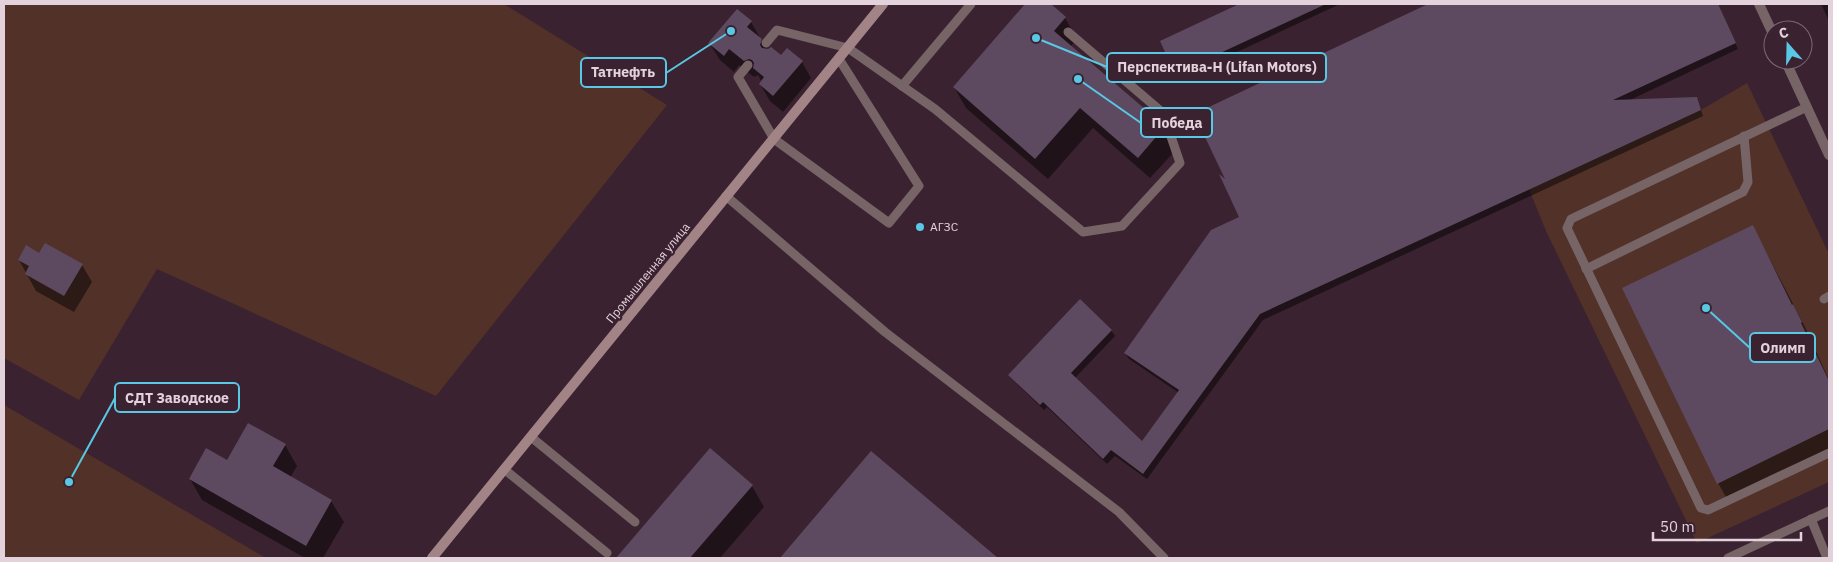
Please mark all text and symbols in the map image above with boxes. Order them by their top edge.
north arrow [1763,20,1813,70]
text: С [1776,23,1791,43]
callout: Перспектива-Н (Lifan Motors) [1107,53,1326,82]
callout: Татнефть [581,58,666,87]
text: Перспектива-Н (Lifan Motors) [1117,58,1317,76]
text: Татнефть [591,63,655,81]
callout: Победа [1141,108,1212,137]
text: Победа [1152,114,1202,132]
street label: Промышленная улица [602,219,693,326]
place label: АГЗС [930,219,959,234]
marker: АГЗС [914,221,926,233]
callout: Олимп [1750,333,1815,362]
text: Олимп [1760,339,1806,357]
callout: СДТ Заводское [115,383,239,412]
text: СДТ Заводское [125,389,229,407]
scale bar [1653,510,1800,542]
text: 50 m [1660,517,1695,536]

